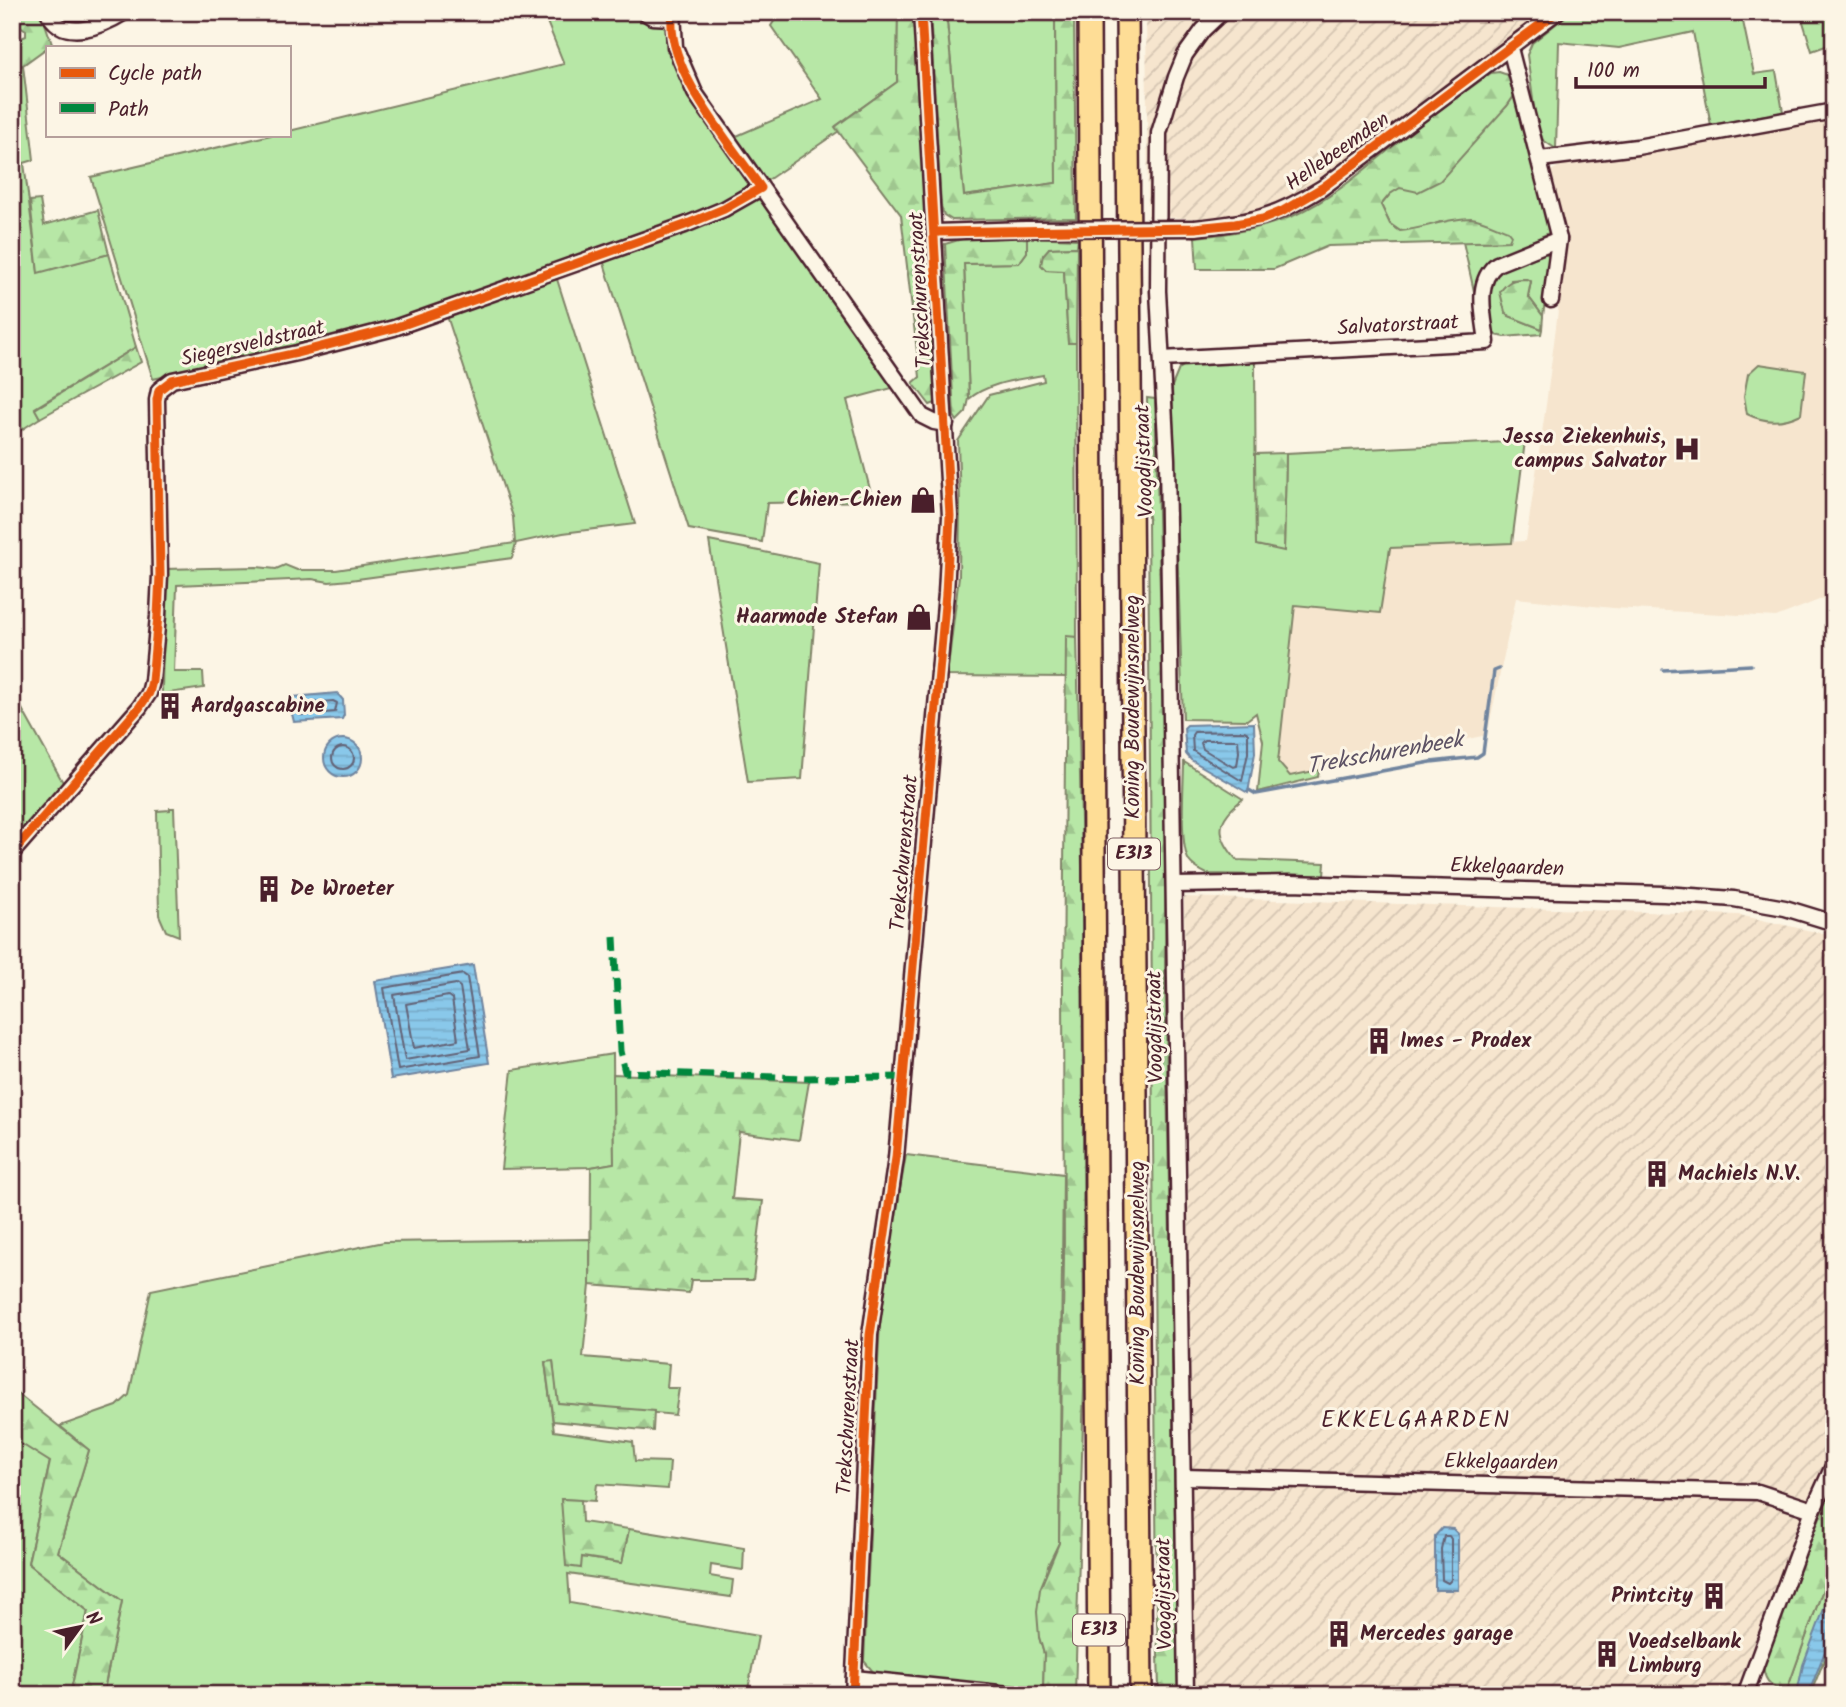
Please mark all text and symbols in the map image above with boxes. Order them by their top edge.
legend [46,46,290,136]
scale bar [1576,46,1766,90]
text: 100 m [1587,55,1640,88]
text: Cycle path [108,58,202,91]
text: Path [108,94,149,127]
street label: Hellebeemden [1279,104,1397,200]
street label: Trekschurenstraat [900,210,942,369]
street label: Salvatorstraat [1337,306,1460,346]
street label: Siegersveldstraat [178,311,329,377]
street label: Voogdijstraat [1127,403,1163,518]
place label: Jessa Ziekenhuis, campus Salvator [1503,421,1667,478]
hospital icon: Jessa Ziekenhuis, campus Salvator [1672,434,1702,464]
place label: Chien-Chien [787,484,902,517]
shop icon: Chien-Chien [908,485,938,515]
street label: Koning Boudewijnsnelweg [1117,595,1150,819]
place label: Haarmode Stefan [736,601,898,634]
shop icon: Haarmode Stefan [904,602,934,632]
place label: Aardgascabine [191,690,325,723]
building icon: Aardgascabine [155,691,185,721]
water label: Trekschurenbeek [1304,722,1469,785]
street label: Trekschurenstraat [882,773,928,932]
road number: E313 [1108,838,1160,870]
street label: Ekkelgaarden [1449,850,1565,886]
place label: De Wroeter [290,873,395,906]
building icon: De Wroeter [254,874,284,904]
street label: Voogdijstraat [1139,969,1173,1084]
place label: Imes - Prodex [1400,1025,1532,1058]
building icon: Imes - Prodex [1364,1026,1394,1056]
place label: Machiels N.V. [1678,1158,1800,1191]
building icon: Machiels N.V. [1642,1159,1672,1189]
street label: Koning Boudewijnsnelweg [1122,1161,1155,1385]
street label: Trekschurenstraat [828,1337,870,1496]
district label: EKKELGAARDEN [1321,1403,1511,1439]
street label: Ekkelgaarden [1444,1446,1558,1480]
street label: Voogdijstraat [1148,1536,1182,1651]
place label: Printcity [1611,1580,1693,1613]
building icon: Printcity [1699,1581,1729,1611]
north arrow [46,1592,116,1662]
text: N [77,1606,108,1632]
road number: E313 [1073,1614,1125,1646]
place label: Mercedes garage [1360,1618,1513,1651]
building icon: Mercedes garage [1324,1619,1354,1649]
place label: Voedselbank Limburg [1628,1626,1741,1683]
building icon: Voedselbank Limburg [1592,1639,1622,1669]

